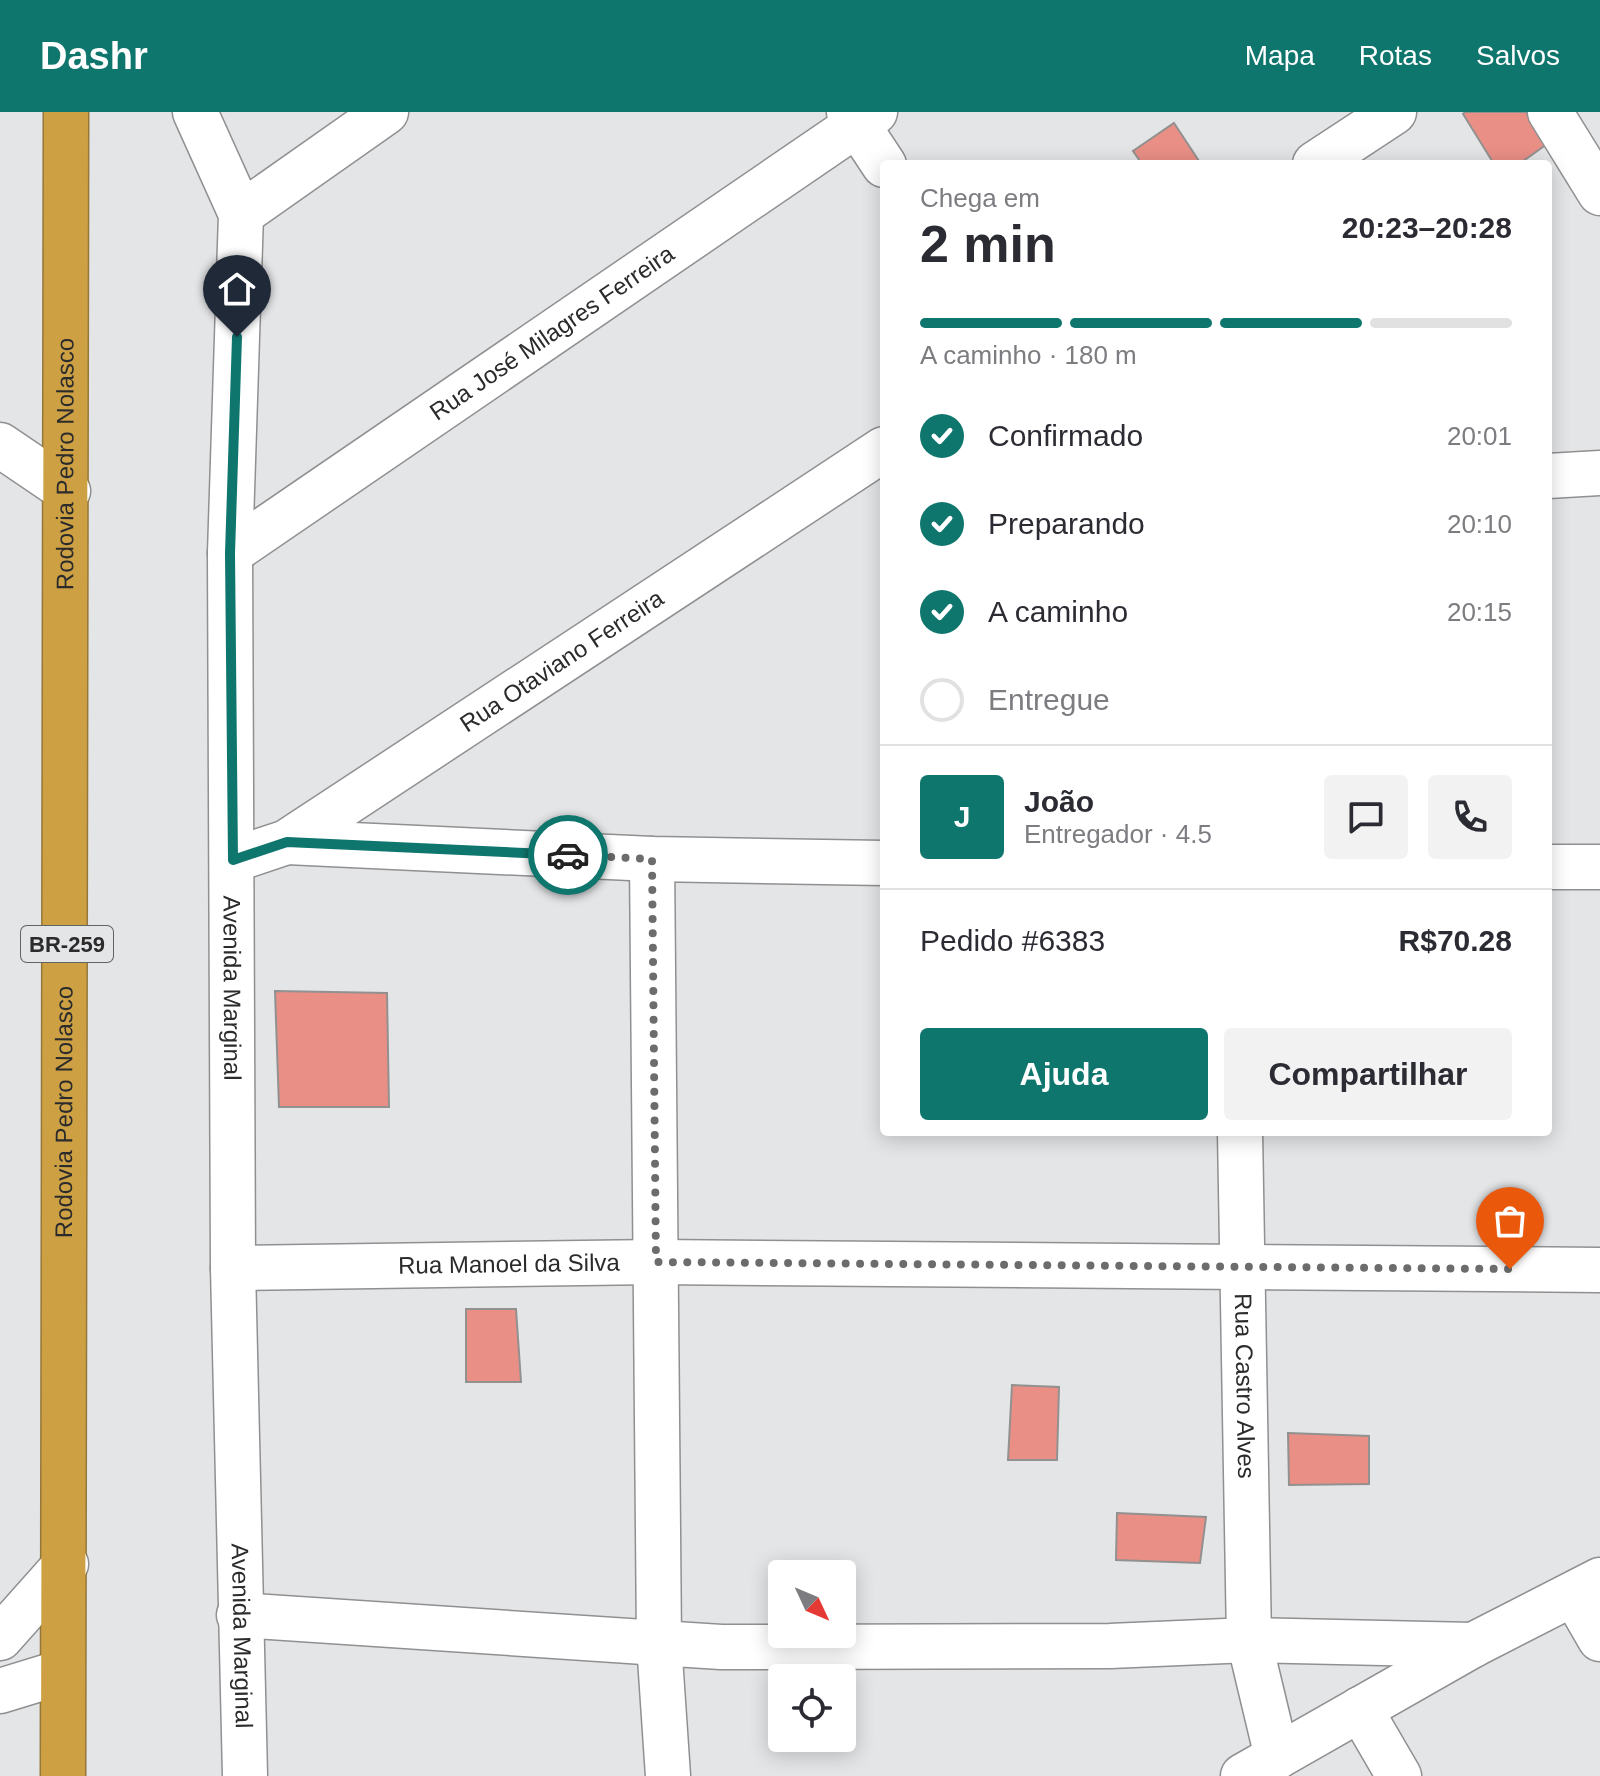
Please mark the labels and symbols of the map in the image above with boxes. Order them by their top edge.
street label: Rua José Milagres Ferreira [424,239,679,425]
pin [203,255,271,337]
street label: Rodovia Pedro Nolasco [51,338,79,590]
street label: Rua Otaviano Ferreira [455,584,669,737]
courier [528,815,608,895]
street label: Avenida Marginal [218,895,246,1081]
road number: BR-259 [21,926,113,962]
street label: Rodovia Pedro Nolasco [50,986,77,1238]
pin [1476,1187,1544,1269]
street label: Rua Manoel da Silva [398,1249,621,1279]
street label: Rua Castro Alves [1230,1293,1260,1479]
street label: Avenida Marginal [227,1543,258,1729]
north arrow [768,1560,856,1648]

